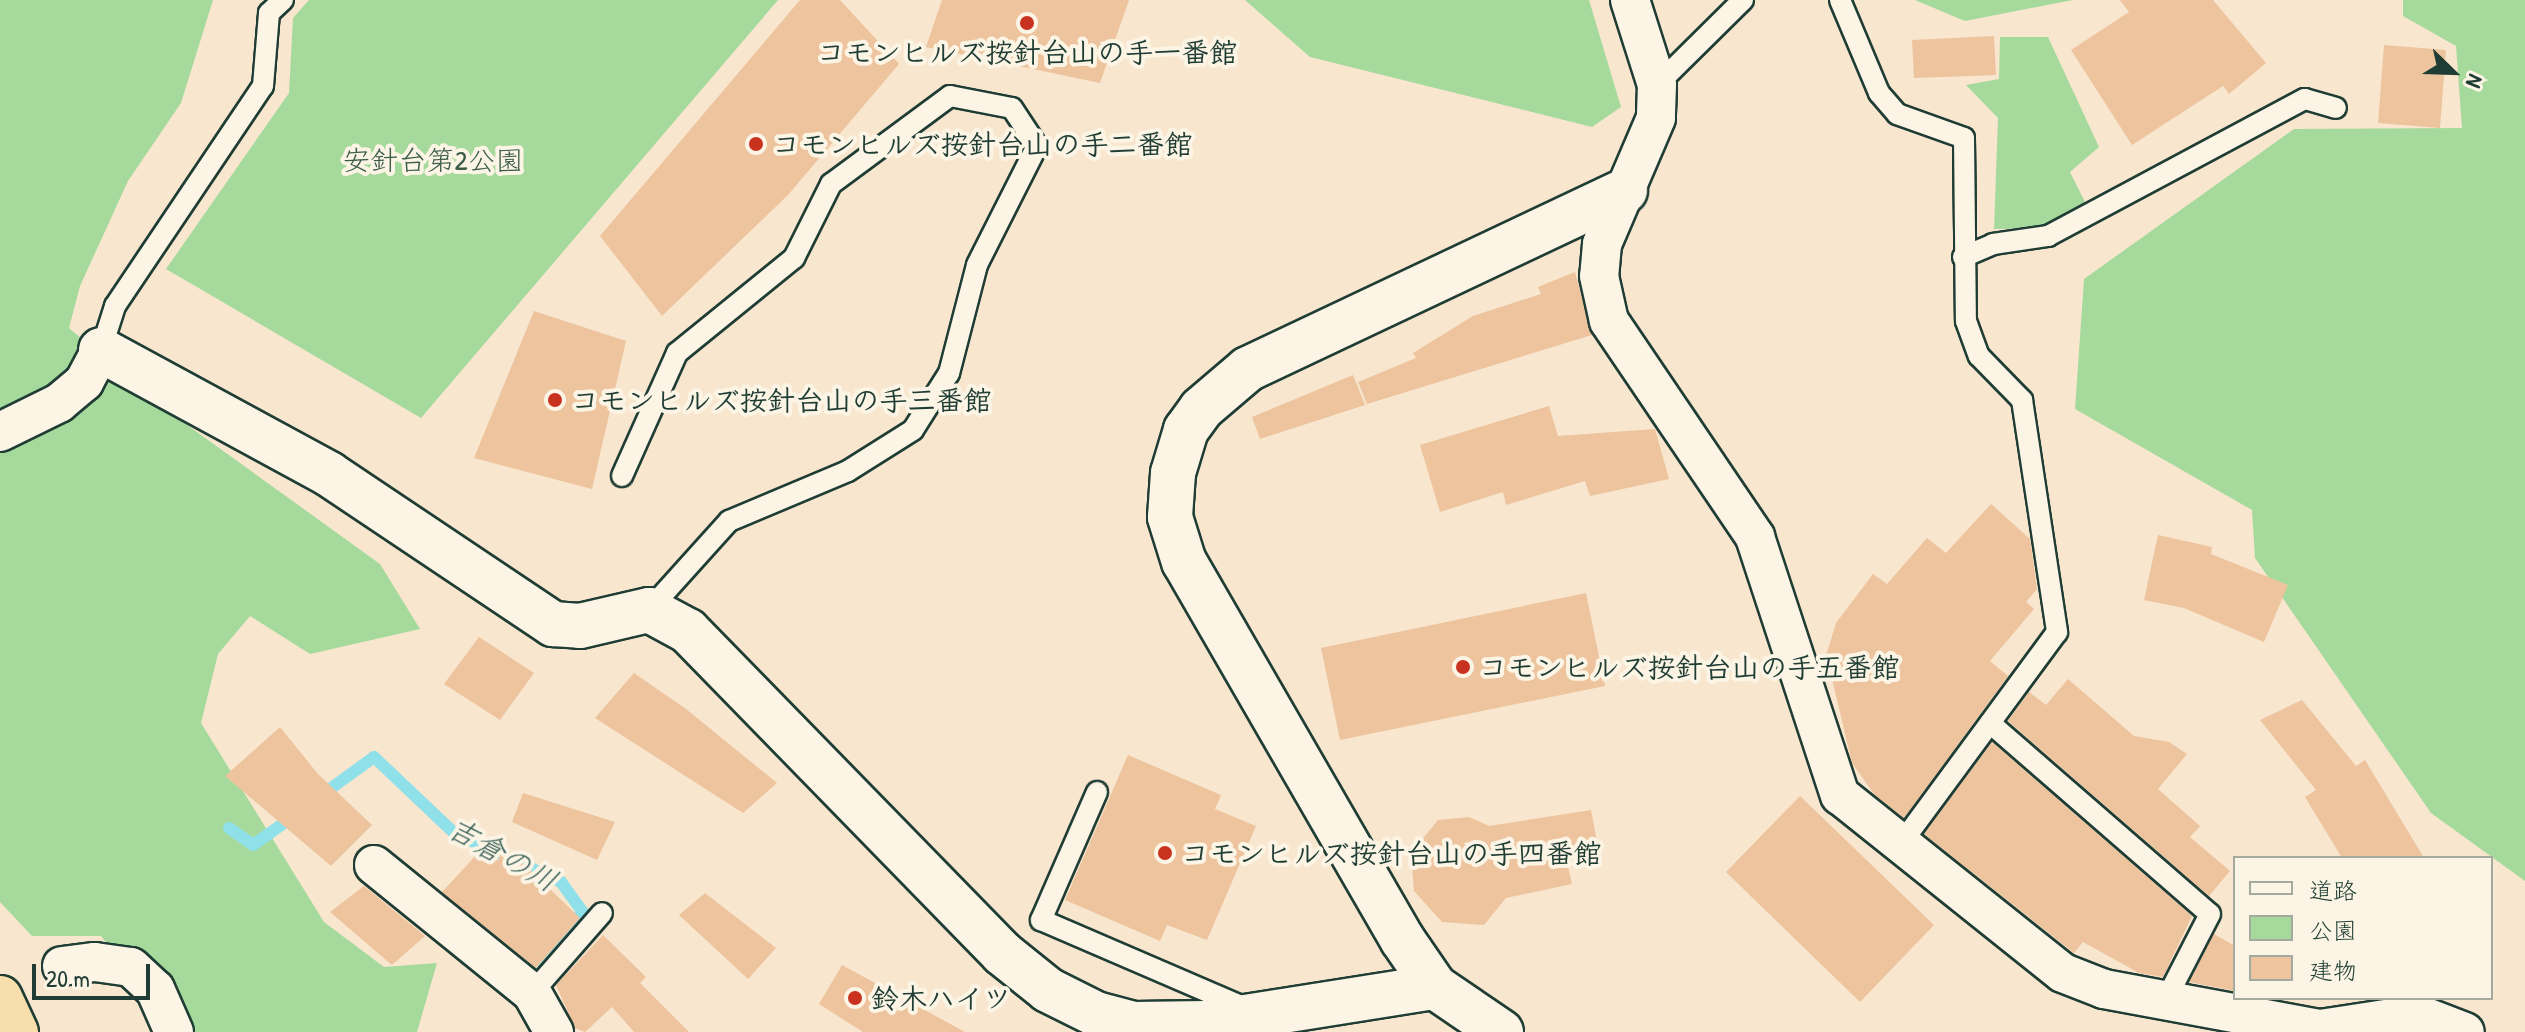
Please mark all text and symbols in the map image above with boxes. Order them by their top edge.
marker: コモンヒルズ按針台山の手一番館 [1018,14,1036,32]
north arrow [2413,32,2493,112]
place label: コモンヒルズ按針台山の手一番館 [817,35,1237,69]
text: N [2459,70,2491,93]
place label: コモンヒルズ按針台山の手二番館 [772,127,1192,161]
marker: コモンヒルズ按針台山の手二番館 [747,135,765,153]
park label: 安針台第2公園 [342,143,524,177]
place label: コモンヒルズ按針台山の手三番館 [571,383,991,417]
marker: コモンヒルズ按針台山の手三番館 [546,391,564,409]
place label: コモンヒルズ按針台山の手五番館 [1479,650,1899,684]
marker: コモンヒルズ按針台山の手五番館 [1454,658,1472,676]
water label: 吉倉の川 [442,809,564,899]
place label: コモンヒルズ按針台山の手四番館 [1181,836,1601,870]
marker: コモンヒルズ按針台山の手四番館 [1156,844,1174,862]
legend [2233,856,2493,1000]
text: 道路 [2309,874,2357,906]
text: 公園 [2309,914,2357,946]
scale bar [36,948,154,998]
text: 建物 [2309,954,2357,986]
text: 20 m [46,962,90,994]
place label: 鈴木ハイツ [871,981,1011,1015]
marker: 鈴木ハイツ [846,989,864,1007]

